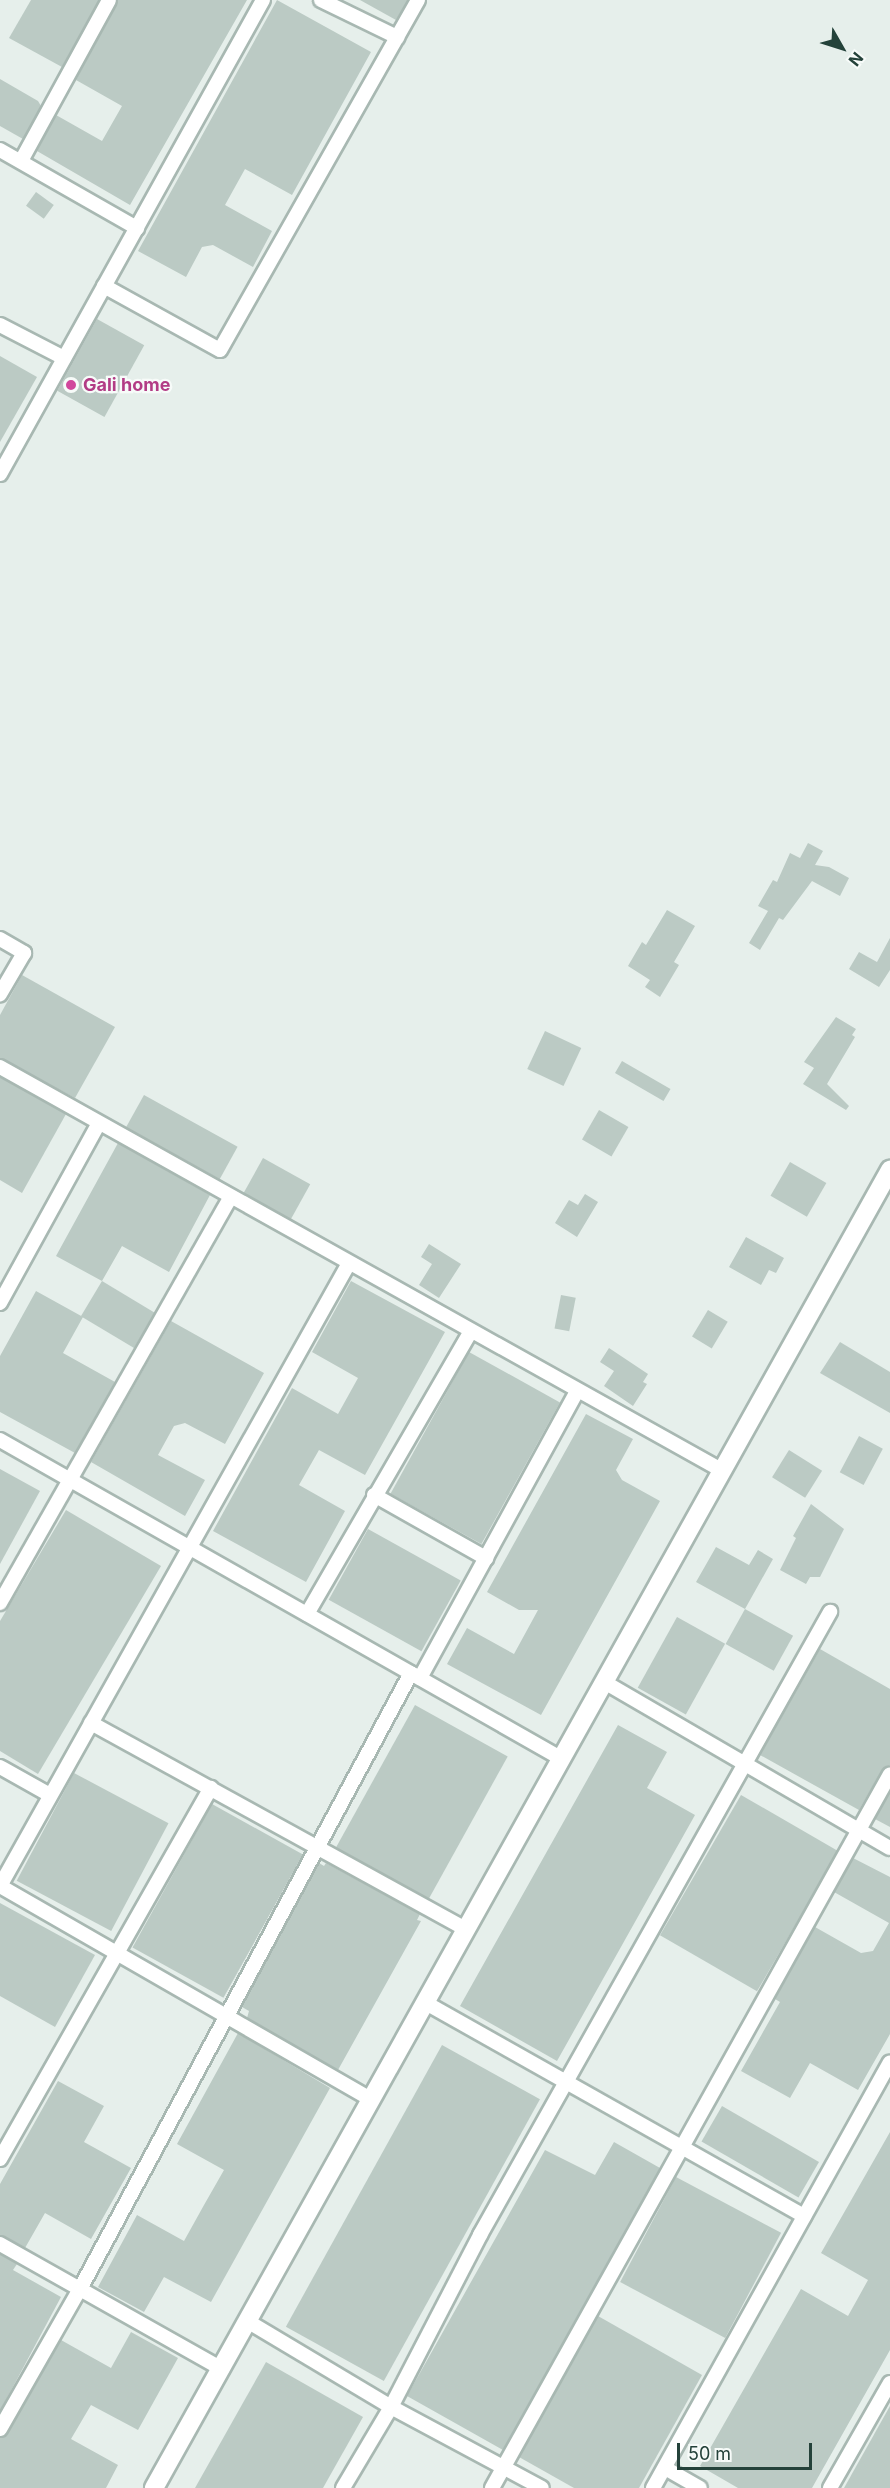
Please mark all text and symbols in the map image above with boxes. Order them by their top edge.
north arrow [812,18,872,78]
text: N [844,48,868,70]
place label: Gali home [83,374,170,396]
marker: Gali home [64,378,78,392]
scale bar [680,2431,815,2469]
text: 50 m [688,2443,731,2464]

